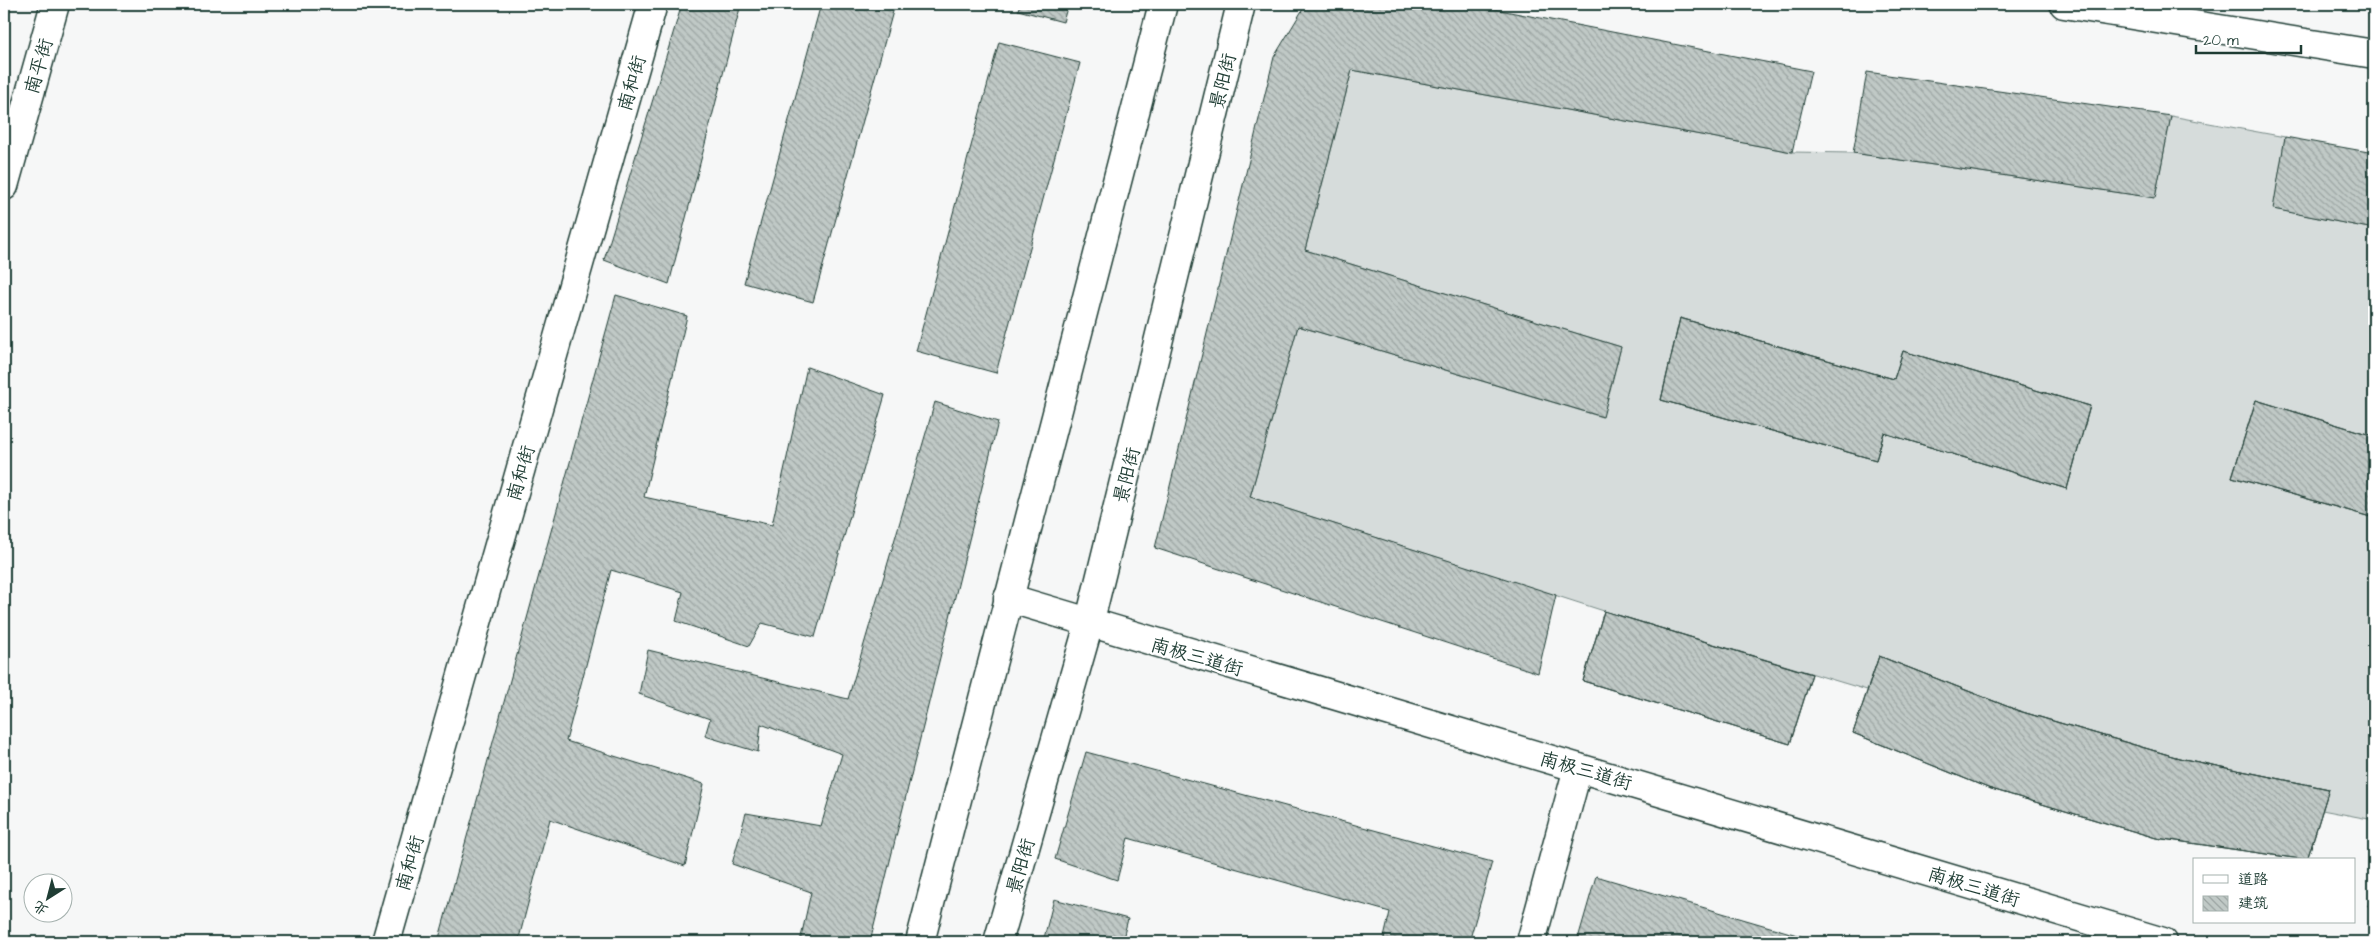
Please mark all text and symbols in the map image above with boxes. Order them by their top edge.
scale bar [2196,22,2300,54]
text: 20 m [2203,30,2239,51]
street label: 南平街 [19,35,60,98]
street label: 景阳街 [1203,50,1243,112]
street label: 南和街 [612,52,653,115]
street label: 南和街 [501,442,542,505]
street label: 景阳街 [1107,444,1147,506]
street label: 南极三道街 [1147,631,1246,684]
street label: 南极三道街 [1536,745,1635,798]
street label: 南和街 [390,832,431,895]
street label: 景阳街 [1001,835,1042,898]
legend [2193,858,2356,924]
street label: 南极三道街 [1924,861,2023,914]
text: 道路 [2238,869,2268,890]
north arrow [22,874,72,924]
text: 建筑 [2238,893,2268,914]
text: 北 [29,896,52,920]

